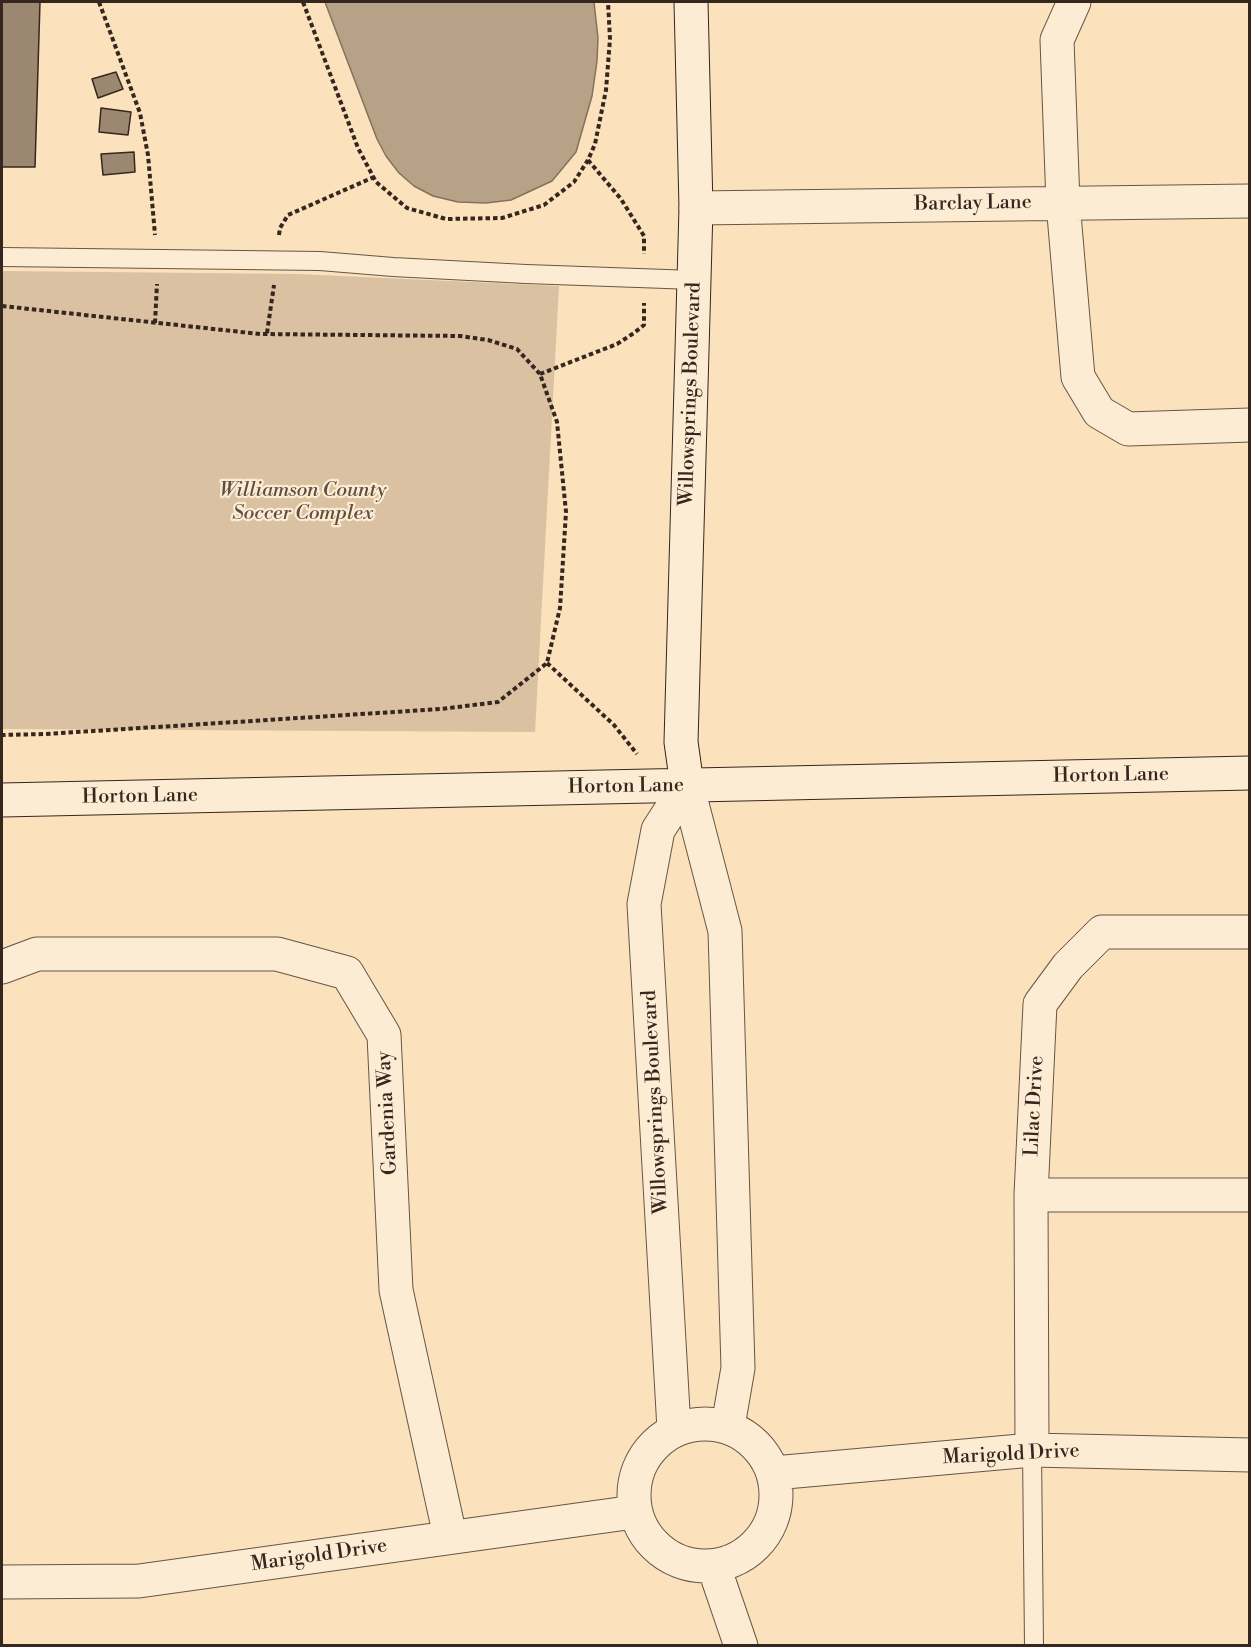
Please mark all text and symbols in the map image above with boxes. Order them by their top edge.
street label: Barclay Lane [914,191,1032,217]
street label: Willowsprings Boulevard [675,281,707,507]
park label: Williamson County Soccer Complex [219,479,387,526]
street label: Horton Lane [1053,763,1169,789]
street label: Horton Lane [568,774,684,800]
street label: Horton Lane [82,784,198,810]
street label: Willowsprings Boulevard [638,989,674,1215]
street label: Gardenia Way [373,1050,403,1176]
street label: Lilac Drive [1020,1055,1050,1157]
street label: Marigold Drive [942,1439,1080,1471]
street label: Marigold Drive [249,1535,389,1577]

